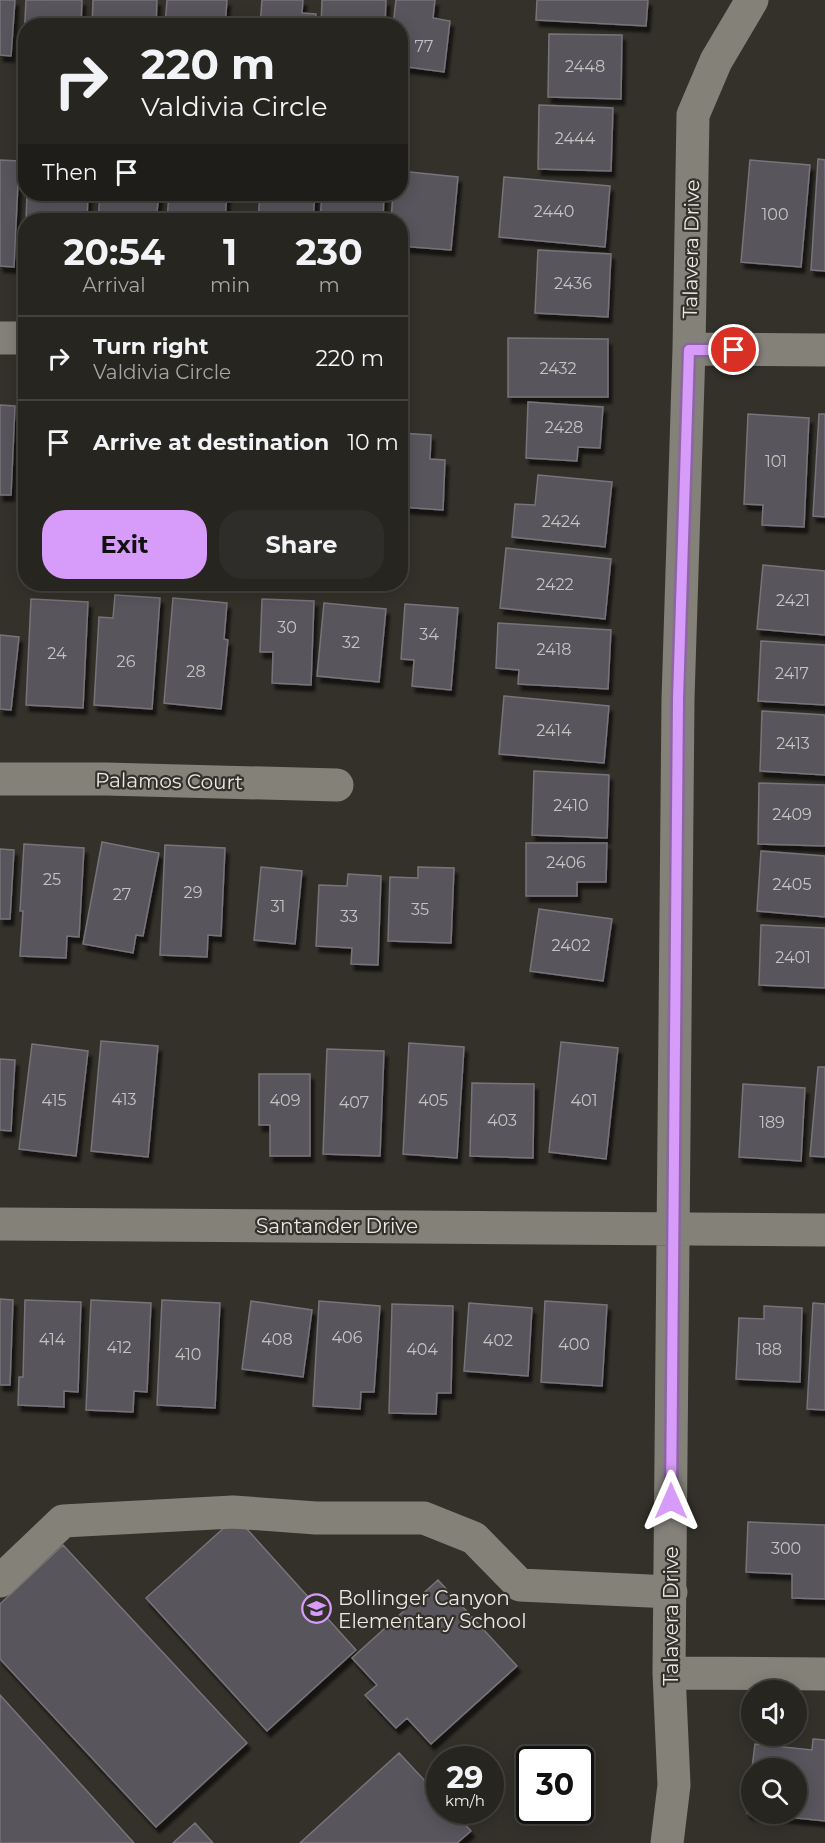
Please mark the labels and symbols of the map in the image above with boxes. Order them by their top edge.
house number: 77 [415,37,433,56]
house number: 2448 [565,57,605,76]
house number: 2444 [555,129,596,148]
street label: Talavera Drive [678,179,704,319]
house number: 2440 [534,202,574,221]
house number: 100 [762,205,788,224]
house number: 2436 [554,274,592,293]
pin [708,324,759,375]
house number: 2432 [539,359,577,378]
house number: 2428 [545,418,583,437]
house number: 101 [765,452,787,471]
house number: 2424 [542,512,581,531]
house number: 2422 [536,575,574,594]
house number: 2421 [776,591,810,610]
house number: 30 [277,618,297,637]
house number: 34 [419,625,439,644]
house number: 32 [342,633,360,652]
house number: 2418 [537,640,571,659]
house number: 24 [47,644,67,663]
house number: 26 [117,652,136,671]
house number: 28 [186,662,206,681]
house number: 2417 [775,664,809,683]
house number: 2414 [536,721,572,740]
house number: 2413 [776,734,810,753]
street label: Palamos Court [95,768,243,794]
house number: 2410 [553,796,589,815]
house number: 2409 [772,805,812,824]
house number: 2406 [546,853,586,872]
house number: 25 [43,870,61,889]
house number: 2405 [773,875,811,894]
house number: 29 [184,883,202,902]
house number: 27 [113,885,131,904]
house number: 31 [271,897,285,916]
house number: 35 [411,900,429,919]
house number: 33 [340,907,358,926]
house number: 2402 [552,936,590,955]
house number: 2401 [775,948,811,967]
house number: 413 [112,1090,136,1109]
house number: 415 [41,1091,67,1110]
house number: 409 [270,1091,300,1110]
house number: 405 [418,1091,448,1110]
house number: 401 [571,1091,597,1110]
house number: 407 [339,1093,369,1112]
house number: 403 [487,1111,517,1130]
house number: 189 [759,1113,785,1132]
street label: Santander Drive [256,1214,418,1238]
house number: 406 [332,1328,363,1347]
house number: 414 [39,1330,66,1349]
house number: 408 [261,1330,293,1349]
house number: 402 [483,1331,513,1350]
house number: 400 [558,1335,590,1354]
house number: 412 [106,1338,132,1357]
house number: 404 [406,1340,438,1359]
house number: 188 [756,1340,782,1359]
house number: 410 [175,1345,201,1364]
position arrow [639,1469,703,1533]
house number: 300 [771,1539,801,1558]
street label: Talavera Drive [659,1547,683,1685]
place label: Bollinger Canyon Elementary School [338,1586,527,1633]
school or university icon: Bollinger Canyon Elementary School [301,1593,333,1625]
speed limit sign: 30 [516,1746,594,1824]

